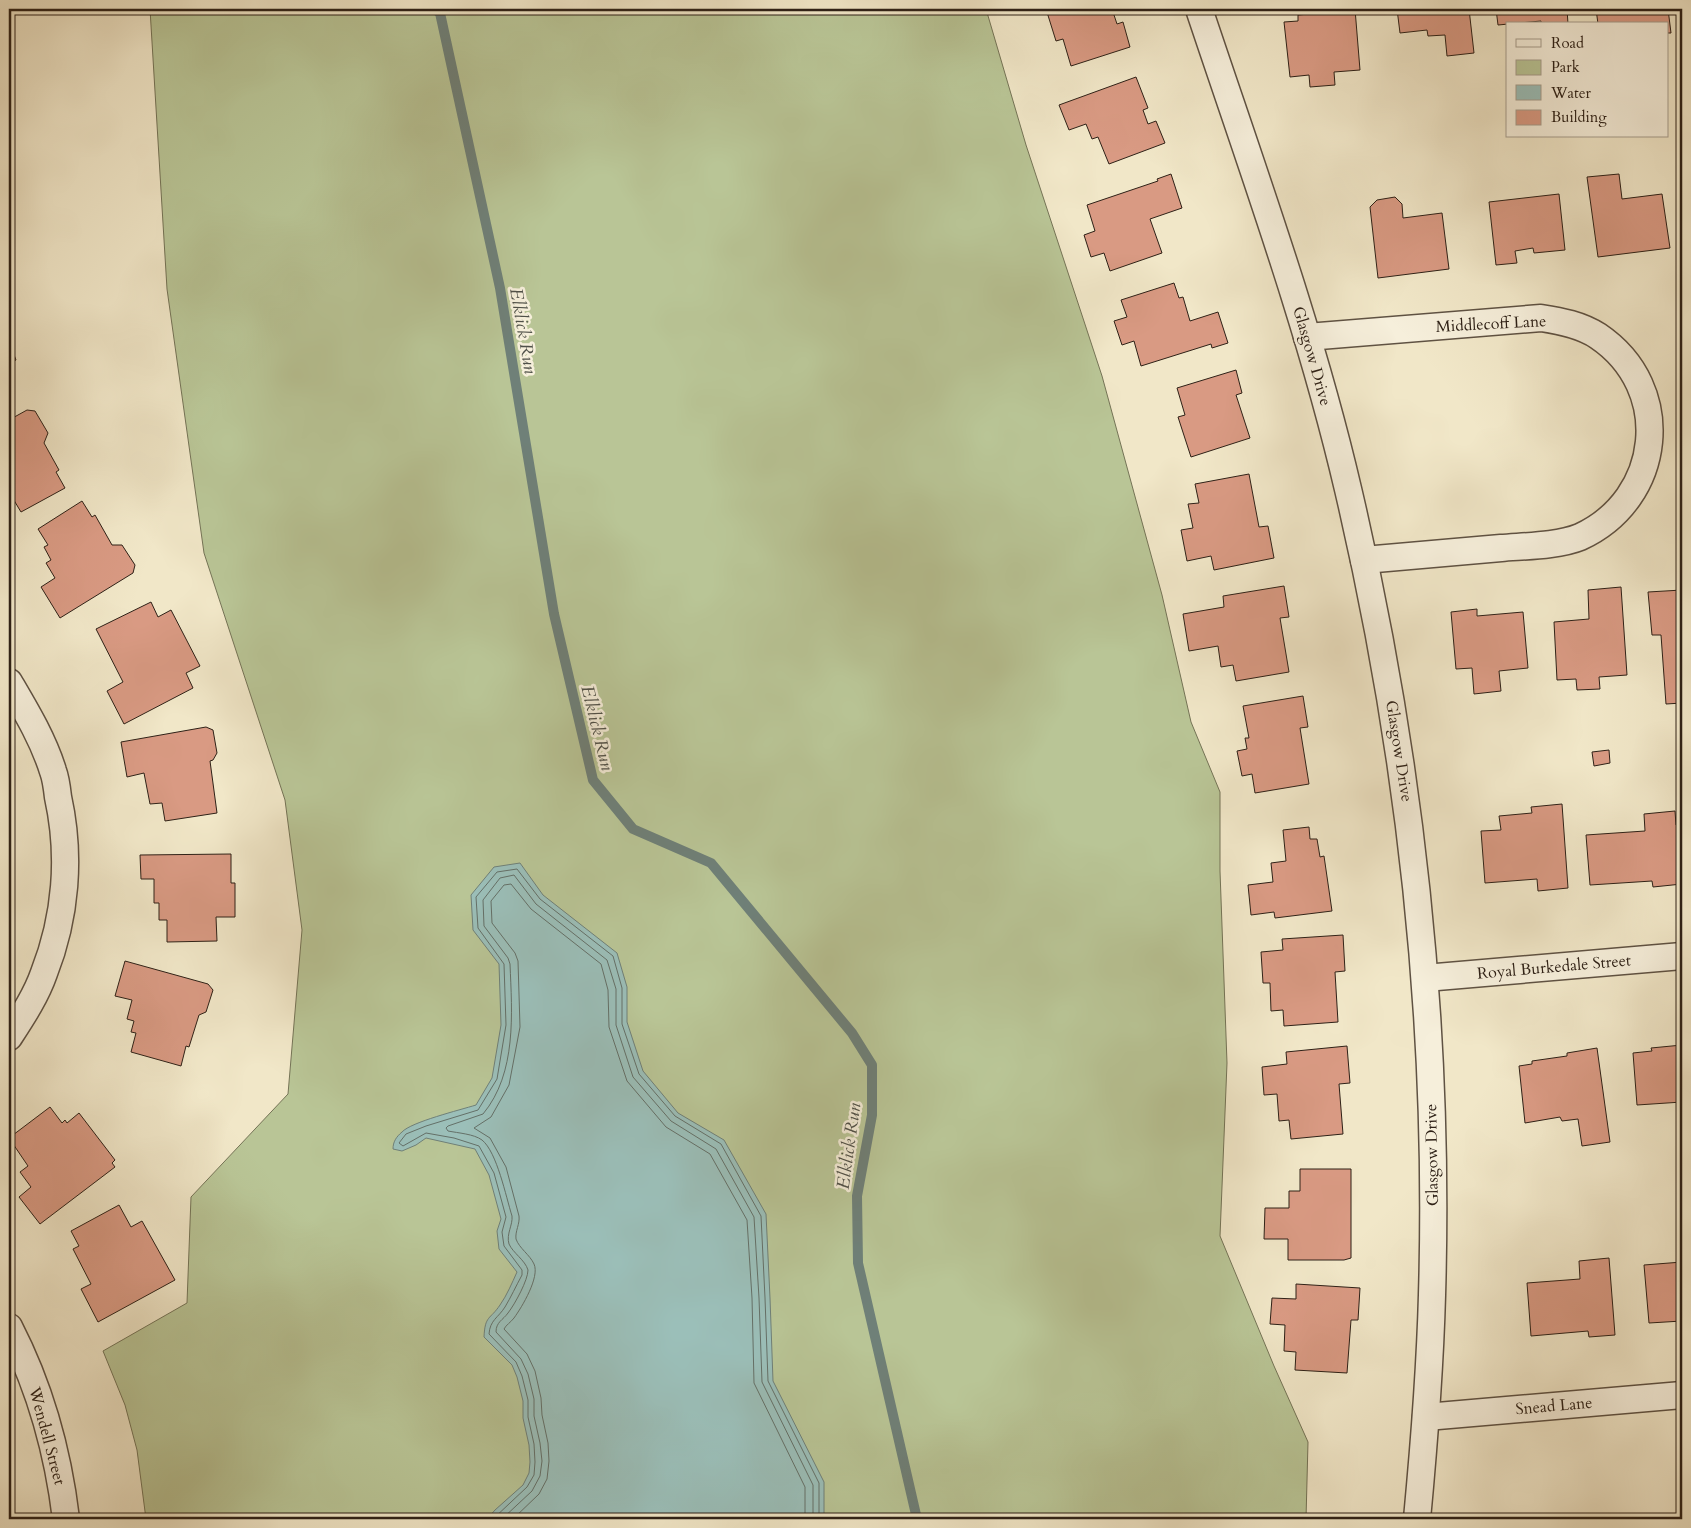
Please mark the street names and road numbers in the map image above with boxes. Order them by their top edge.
street label: Glasgow Drive [1287,304,1337,408]
street label: Middlecoff Lane [1435,310,1547,338]
street label: Glasgow Drive [1380,699,1418,803]
street label: Royal Burkedale Street [1476,949,1632,985]
street label: Glasgow Drive [1420,1104,1444,1206]
street label: Wendell Street [23,1384,71,1488]
street label: Snead Lane [1515,1392,1593,1420]

